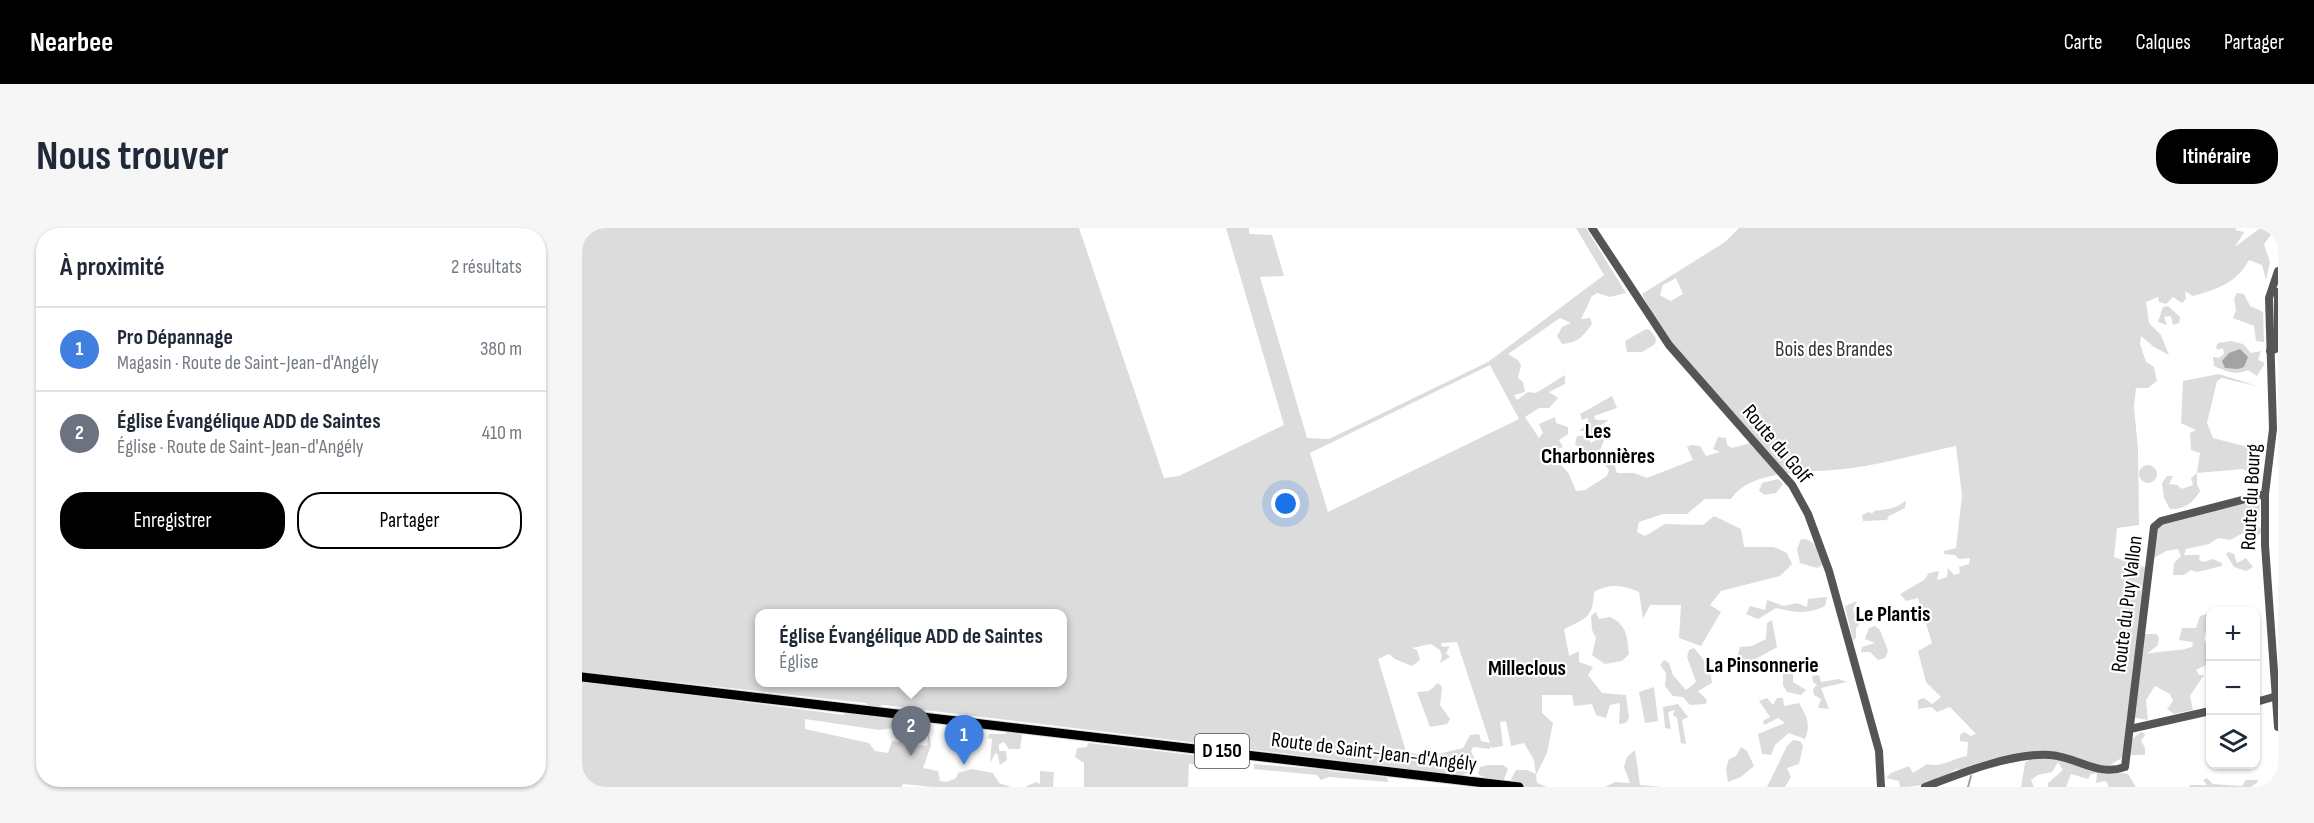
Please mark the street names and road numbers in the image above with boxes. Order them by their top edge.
street label: Route du Golf [1737,400,1818,489]
street label: Route du Bourg [2236,443,2266,551]
street label: Route du Puy Vallon [2106,534,2148,674]
street label: Route de Saint-Jean-d'Angély [1270,727,1478,777]
road number: D 150 [1195,734,1249,768]

